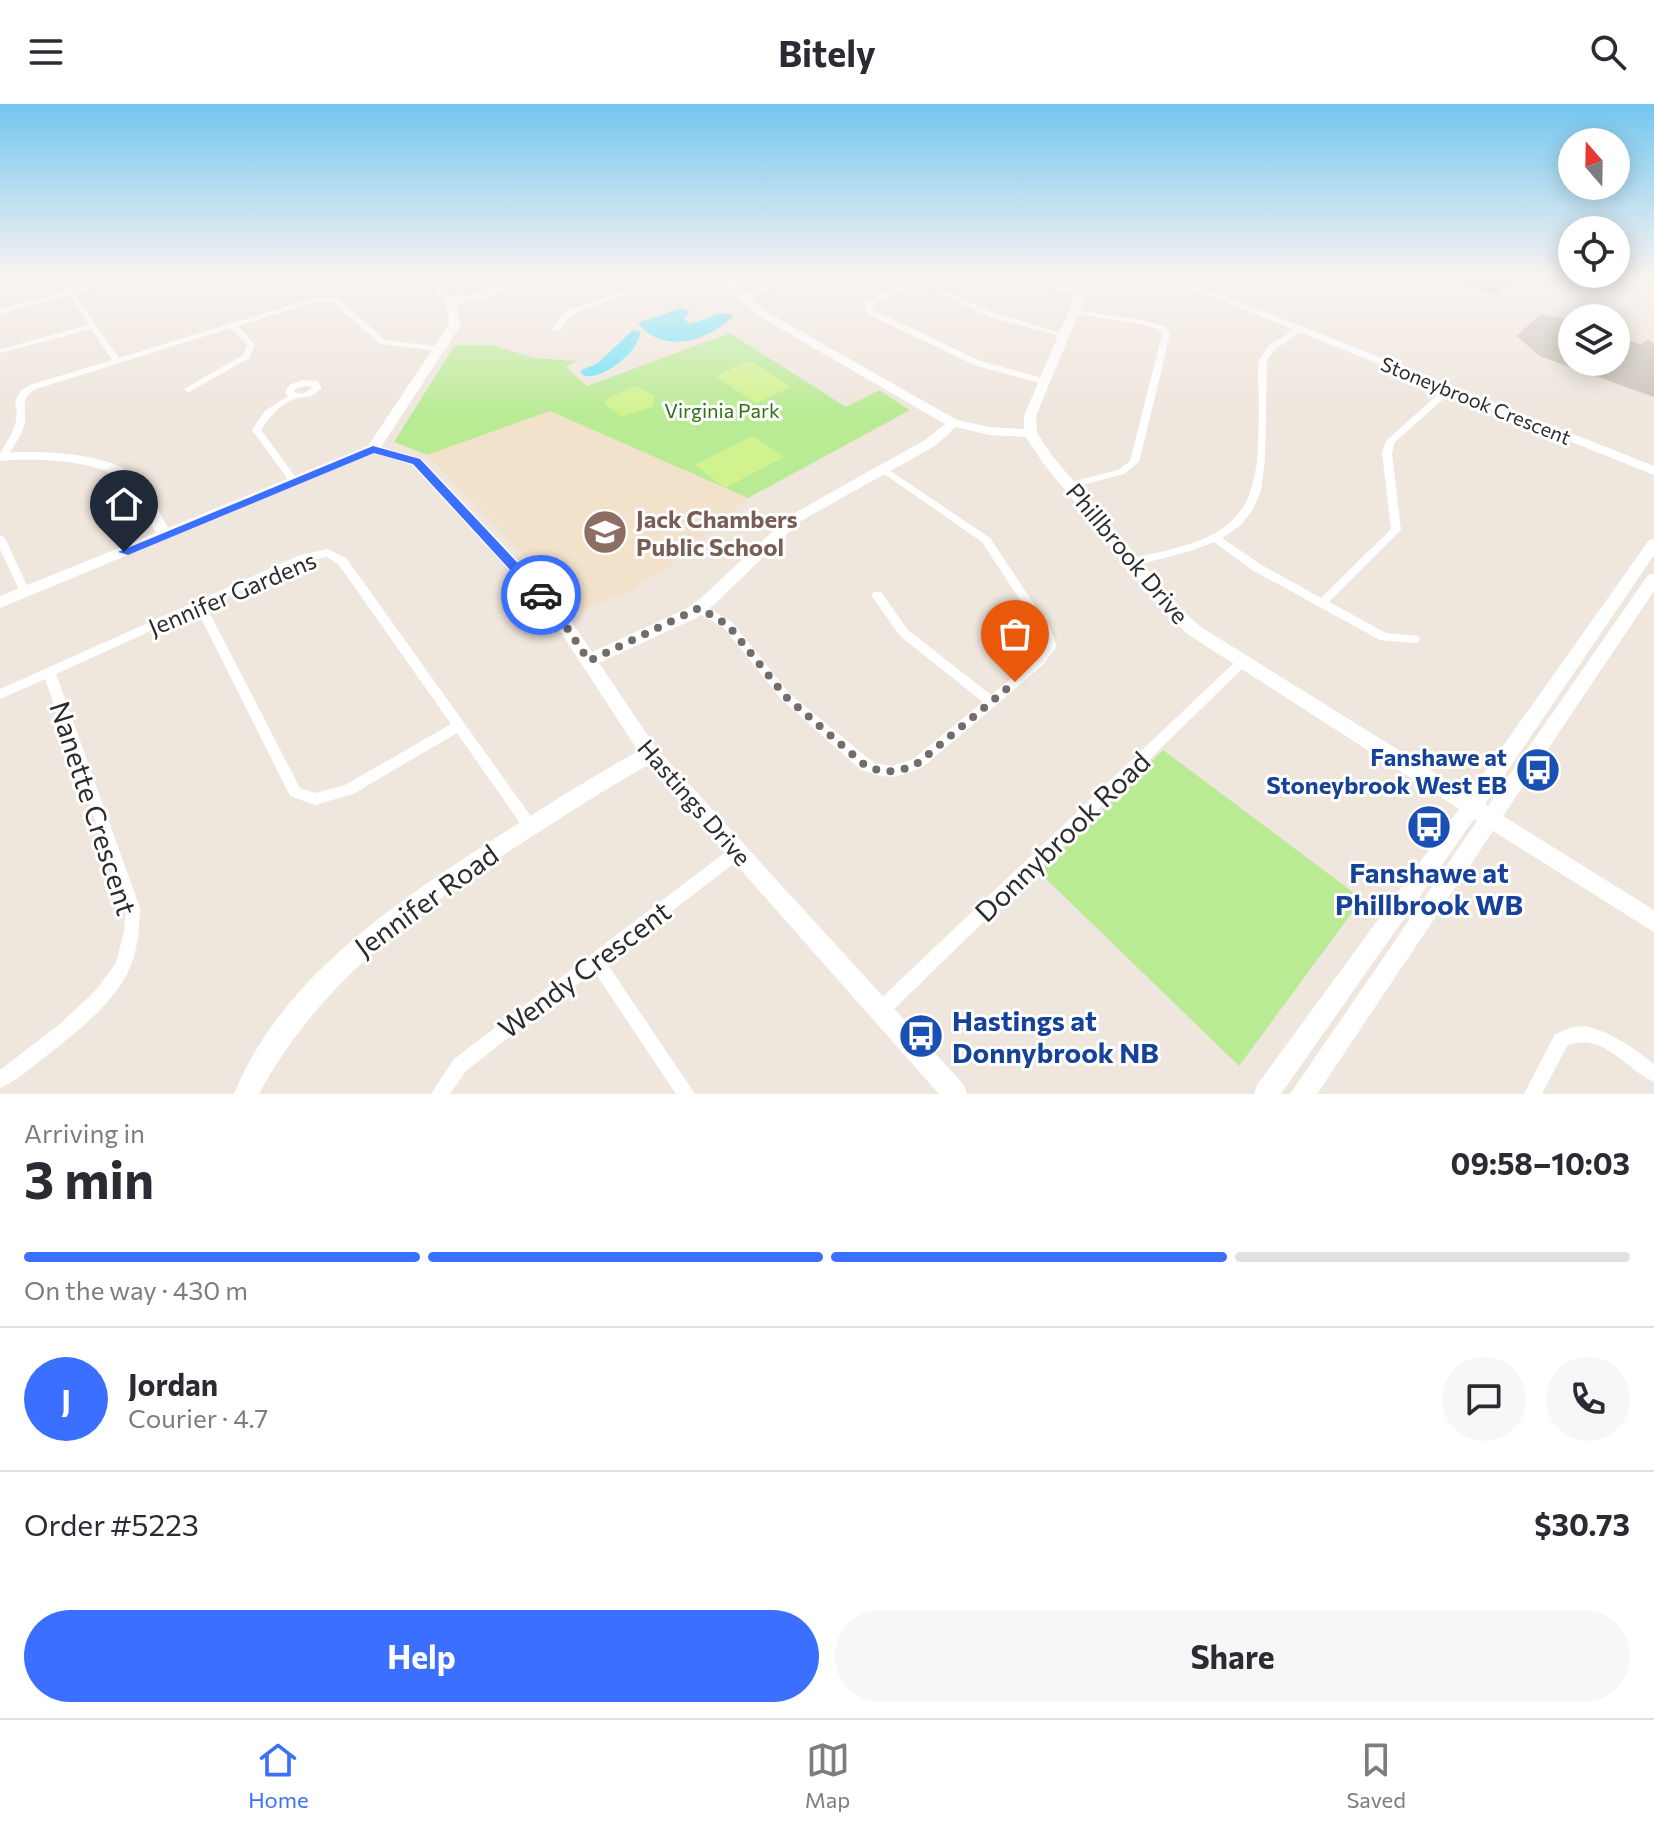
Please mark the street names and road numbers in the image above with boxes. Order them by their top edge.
street label: Stoneybrook Crescent [1377,351,1575,449]
street label: Phillbrook Drive [1061,477,1195,629]
street label: Jennifer Gardens [144,545,320,641]
street label: Nanette Crescent [43,697,145,919]
street label: Hastings Drive [632,733,758,871]
street label: Donnybrook Road [967,744,1157,928]
street label: Jennifer Road [348,836,504,964]
street label: Wendy Crescent [491,893,677,1045]

